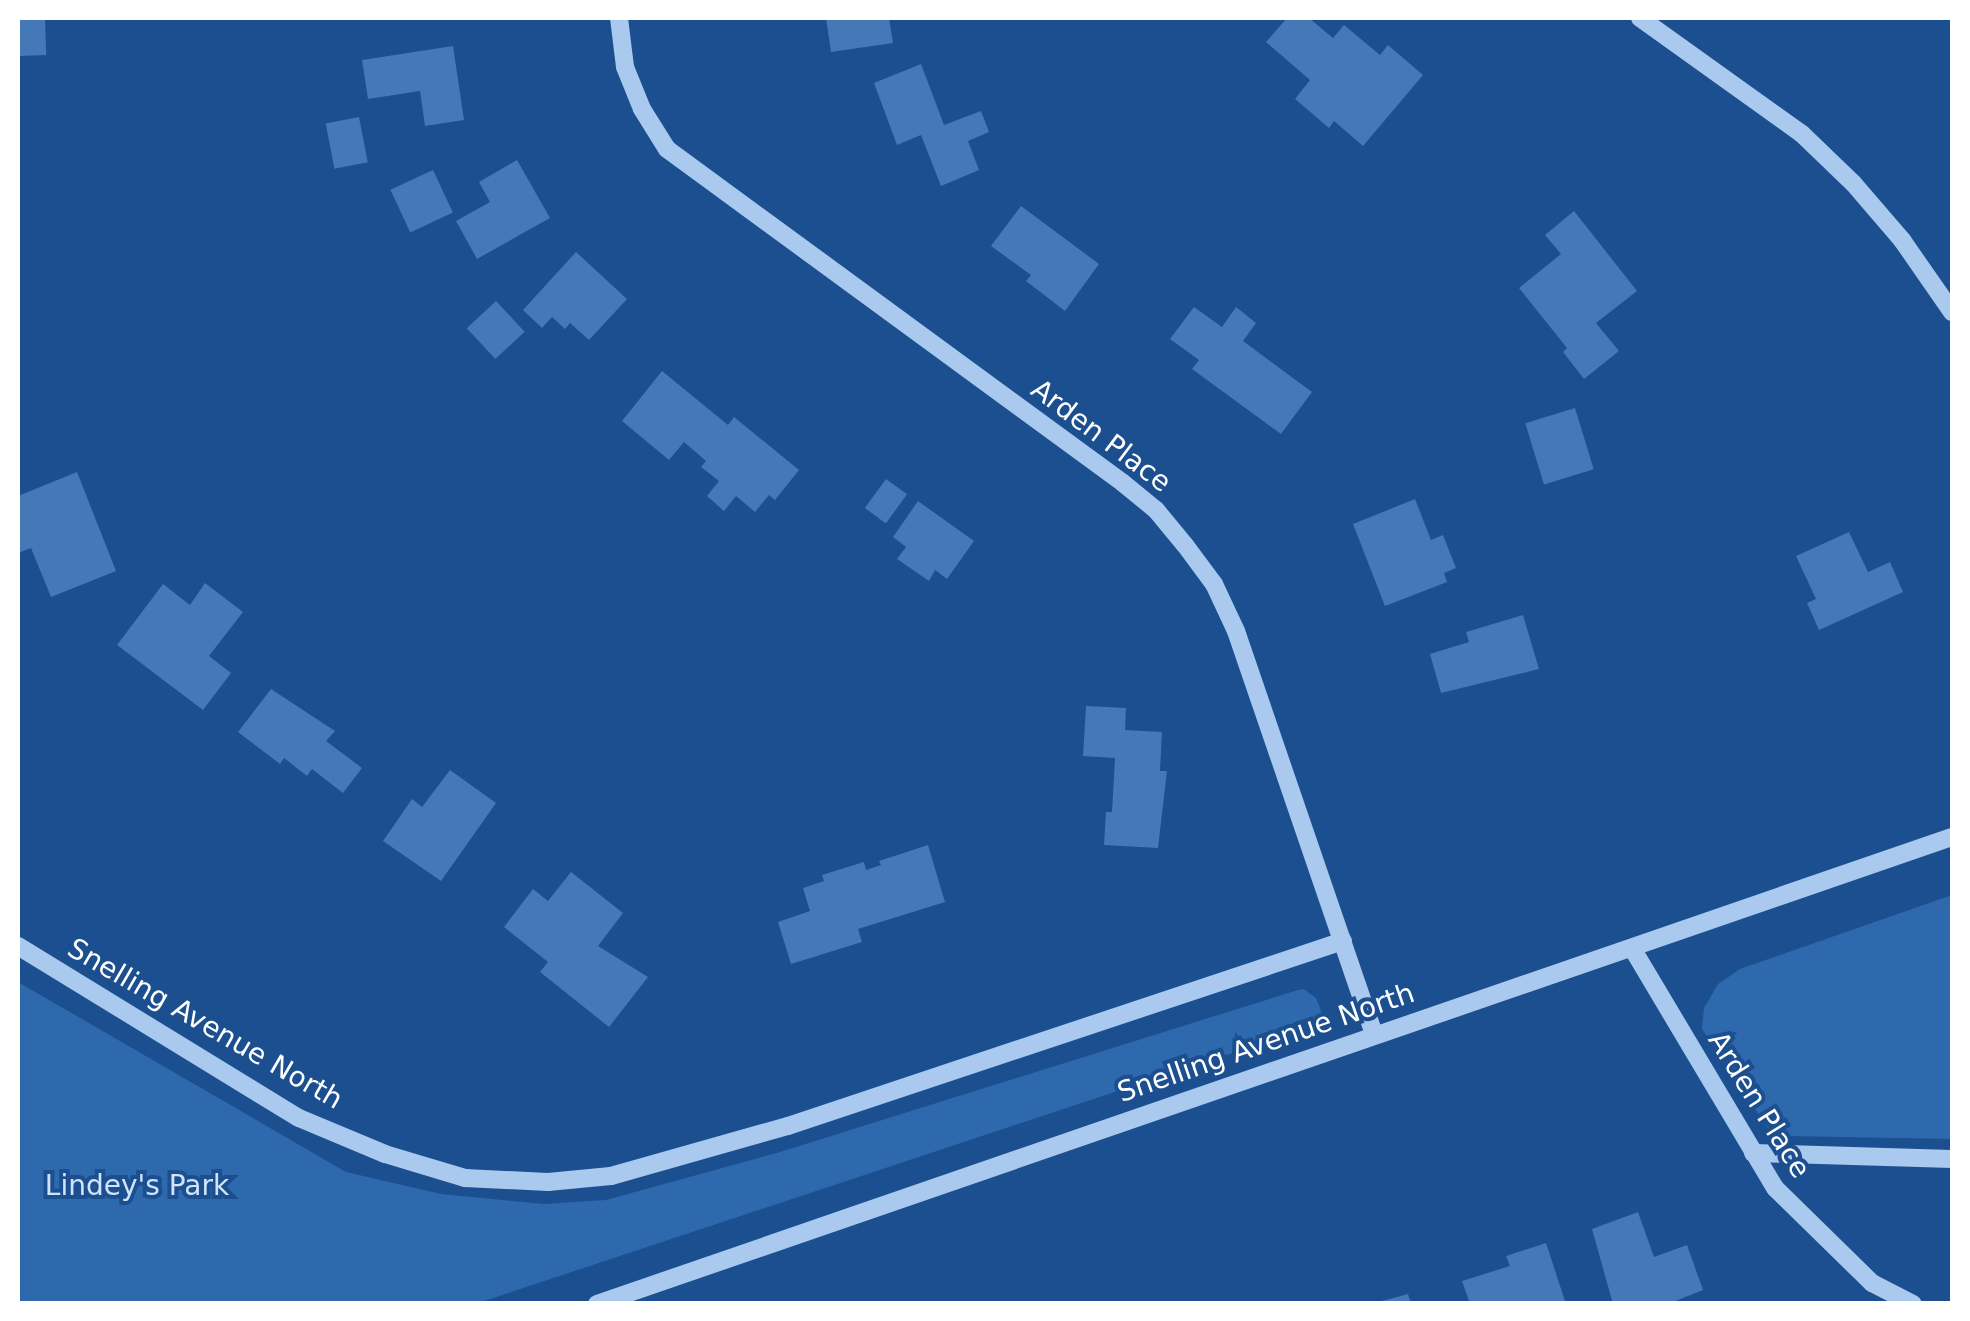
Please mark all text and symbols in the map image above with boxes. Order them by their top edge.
street label: Arden Place [1024,373,1178,499]
street label: Snelling Avenue North [62,932,348,1116]
street label: Snelling Avenue North [1113,976,1419,1110]
street label: Arden Place [1701,1026,1817,1184]
park label: Lindey's Park [45,1169,229,1203]

